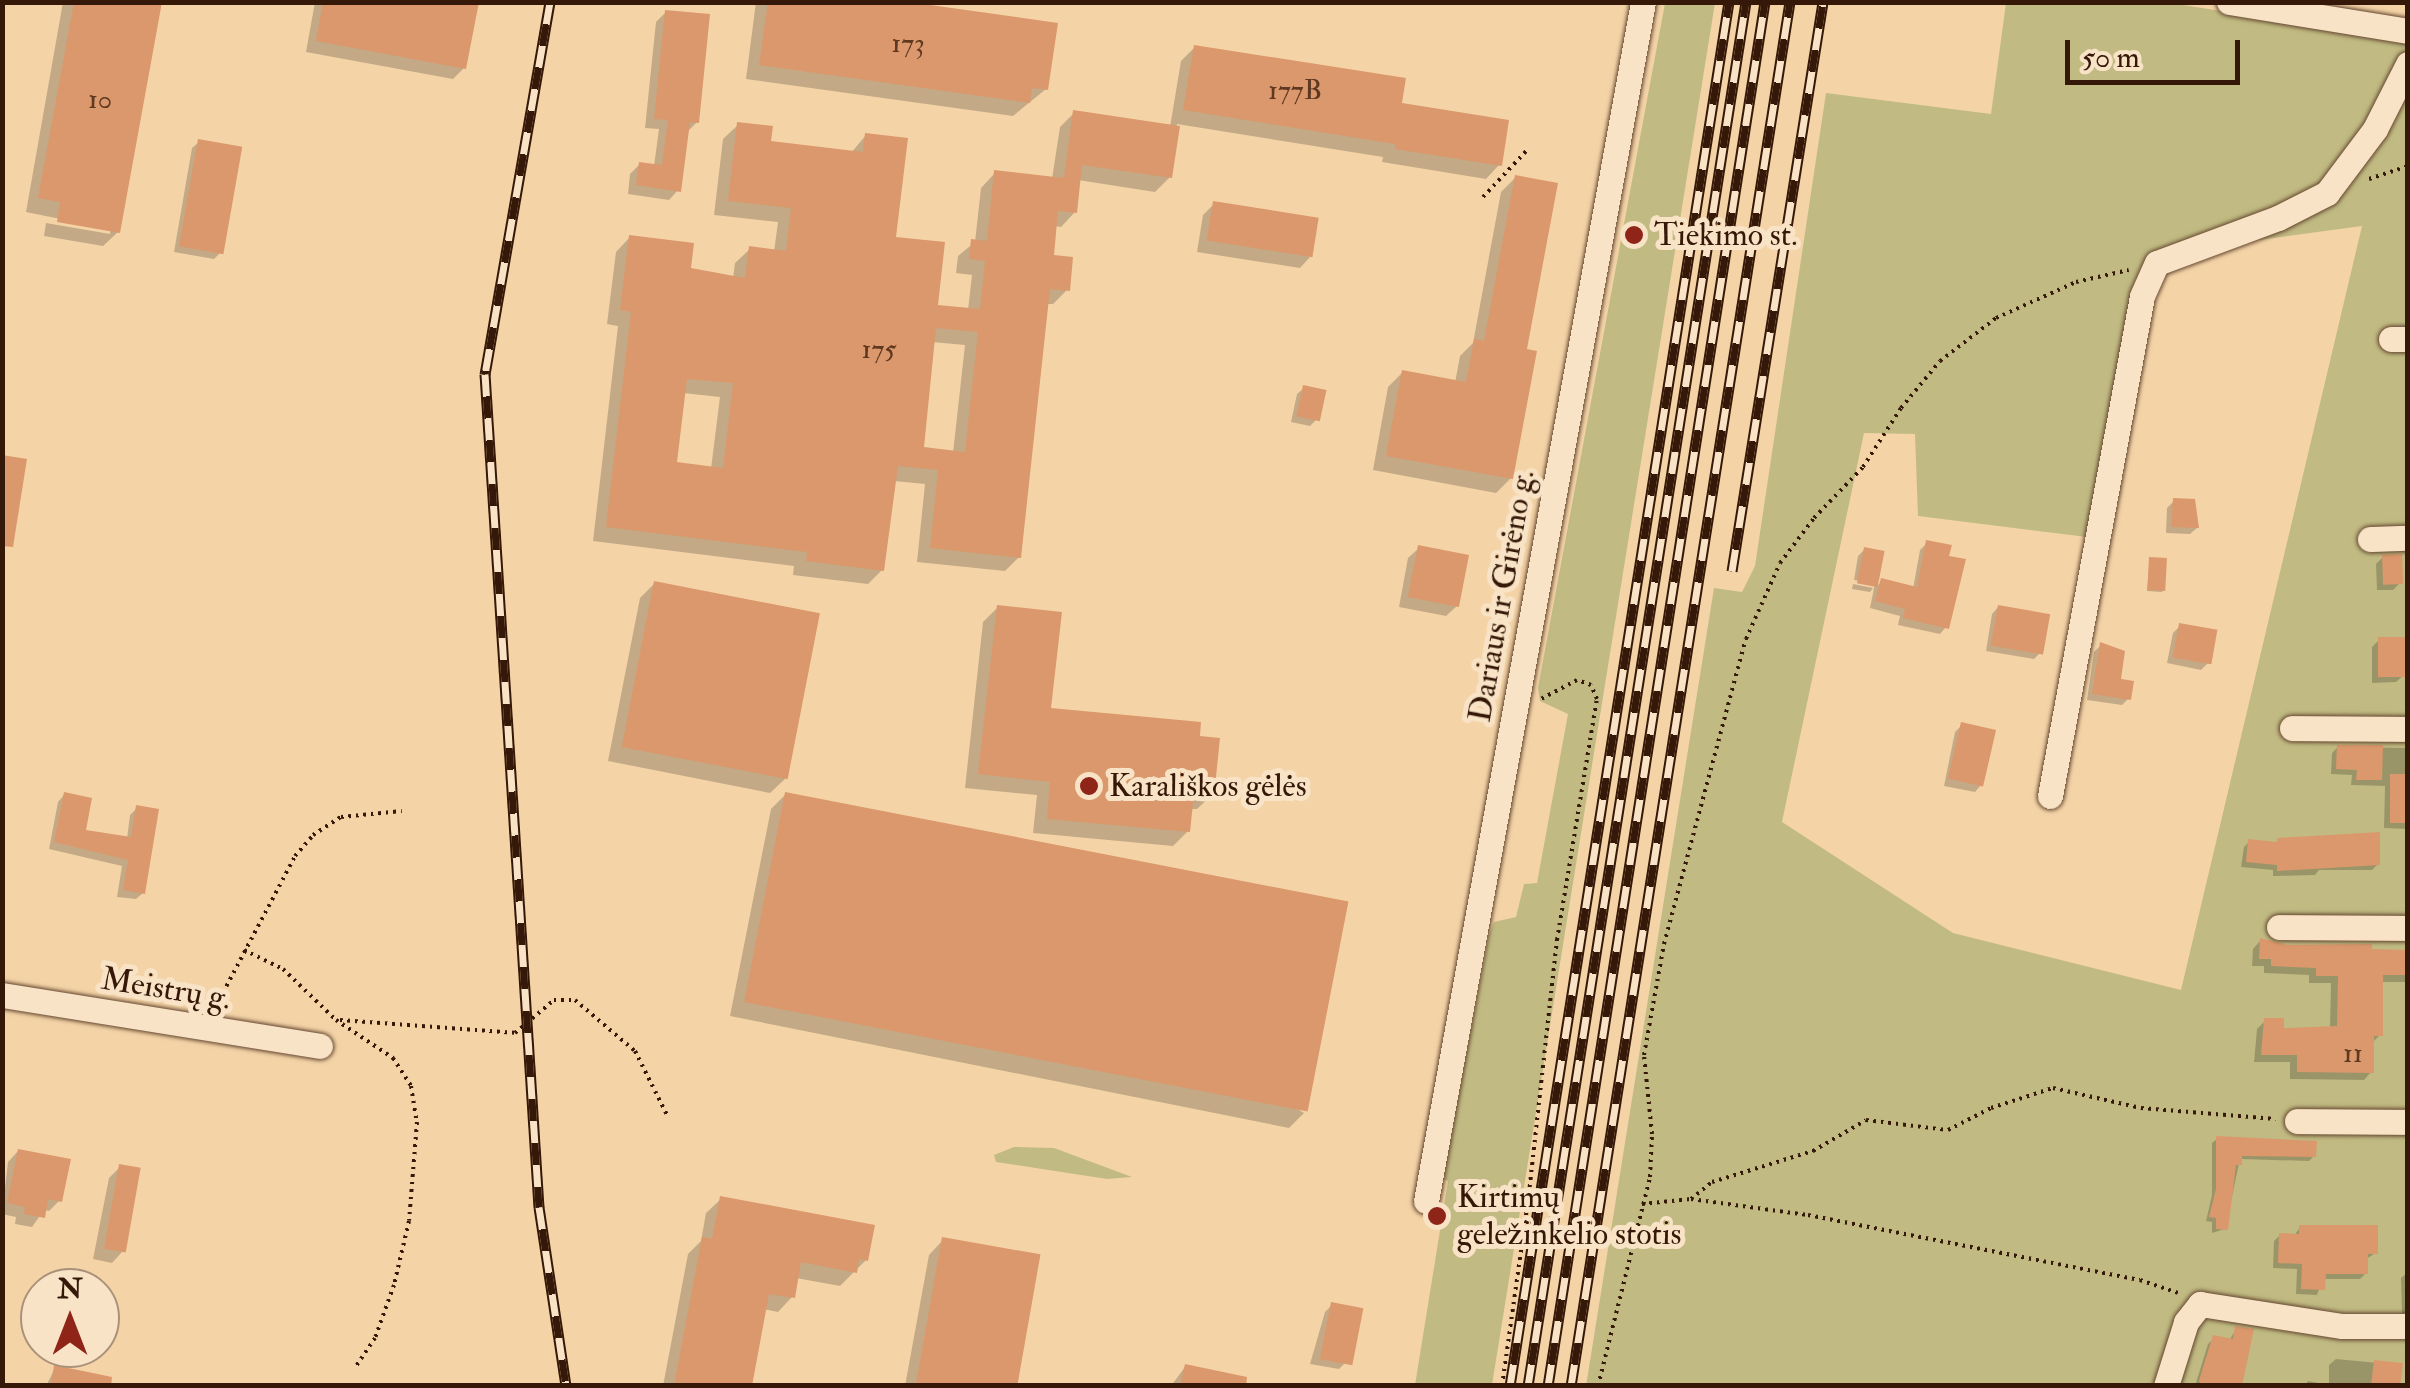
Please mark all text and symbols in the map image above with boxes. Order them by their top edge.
scale bar [2070,20,2245,82]
house number: 173 [891,27,925,61]
text: 50 m [2082,39,2140,76]
house number: 177B [1268,74,1322,108]
house number: 10 [88,83,112,117]
place label: Tiekimo st. [1654,216,1797,254]
marker: Tiekimo st. [1623,224,1645,246]
house number: 175 [861,333,897,367]
street label: Dariaus ir Girėno g. [1461,467,1543,725]
place label: Karališkos gėlės [1109,767,1307,805]
marker: Karališkos gėlės [1078,775,1100,797]
street label: Meistrų g. [98,960,234,1018]
house number: 11 [2343,1037,2363,1071]
place label: Kirtimų geležinkelio stotis [1457,1179,1681,1254]
marker: Kirtimų geležinkelio stotis [1426,1205,1448,1227]
north arrow [20,1268,120,1368]
text: N [57,1272,83,1307]

